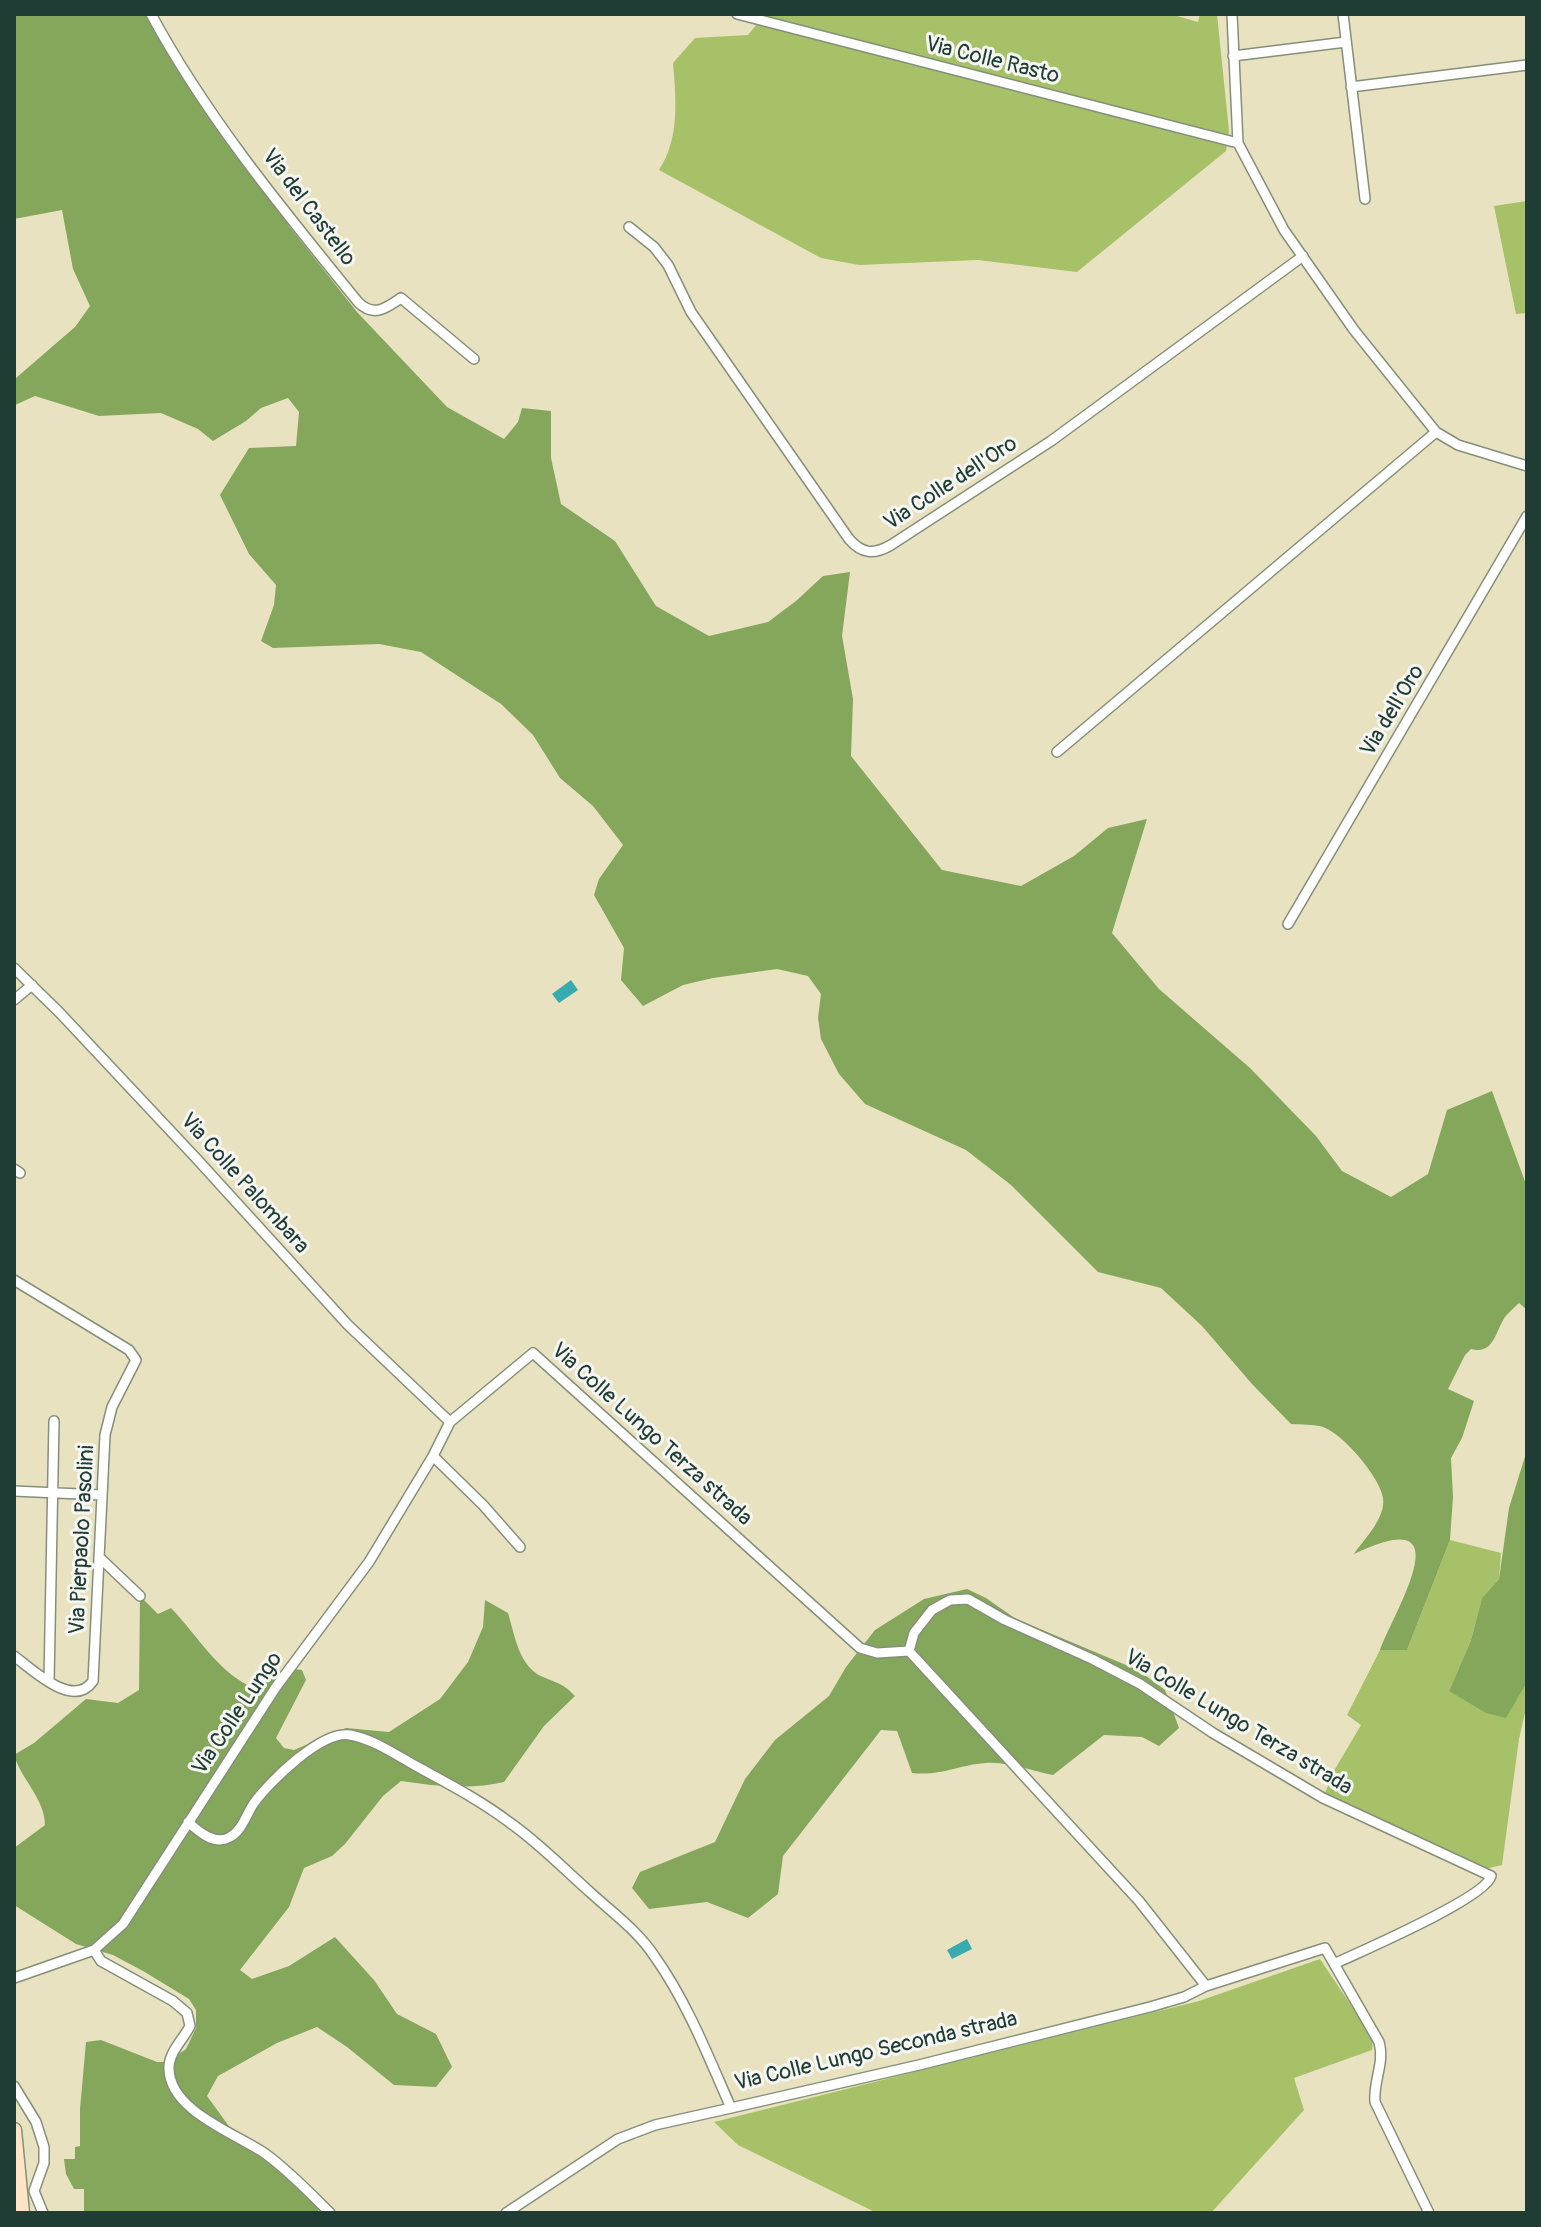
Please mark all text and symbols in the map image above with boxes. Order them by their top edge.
street label: Via Colle Rasto [922,32,1062,90]
street label: Via del Castello [255,144,361,272]
street label: Via Colle dell'Oro [879,431,1023,537]
street label: Via dell'Oro [1355,660,1431,762]
street label: Via Colle Palombara [174,1108,314,1260]
street label: Via Colle Lungo Terza strada [545,1338,757,1532]
street label: Via Pierpaolo Pasolini [65,1445,101,1635]
street label: Via Colle Lungo Terza strada [1119,1644,1357,1802]
street label: Via Colle Lungo [187,1648,289,1780]
street label: Via Colle Lungo Seconda strada [732,2007,1020,2097]

